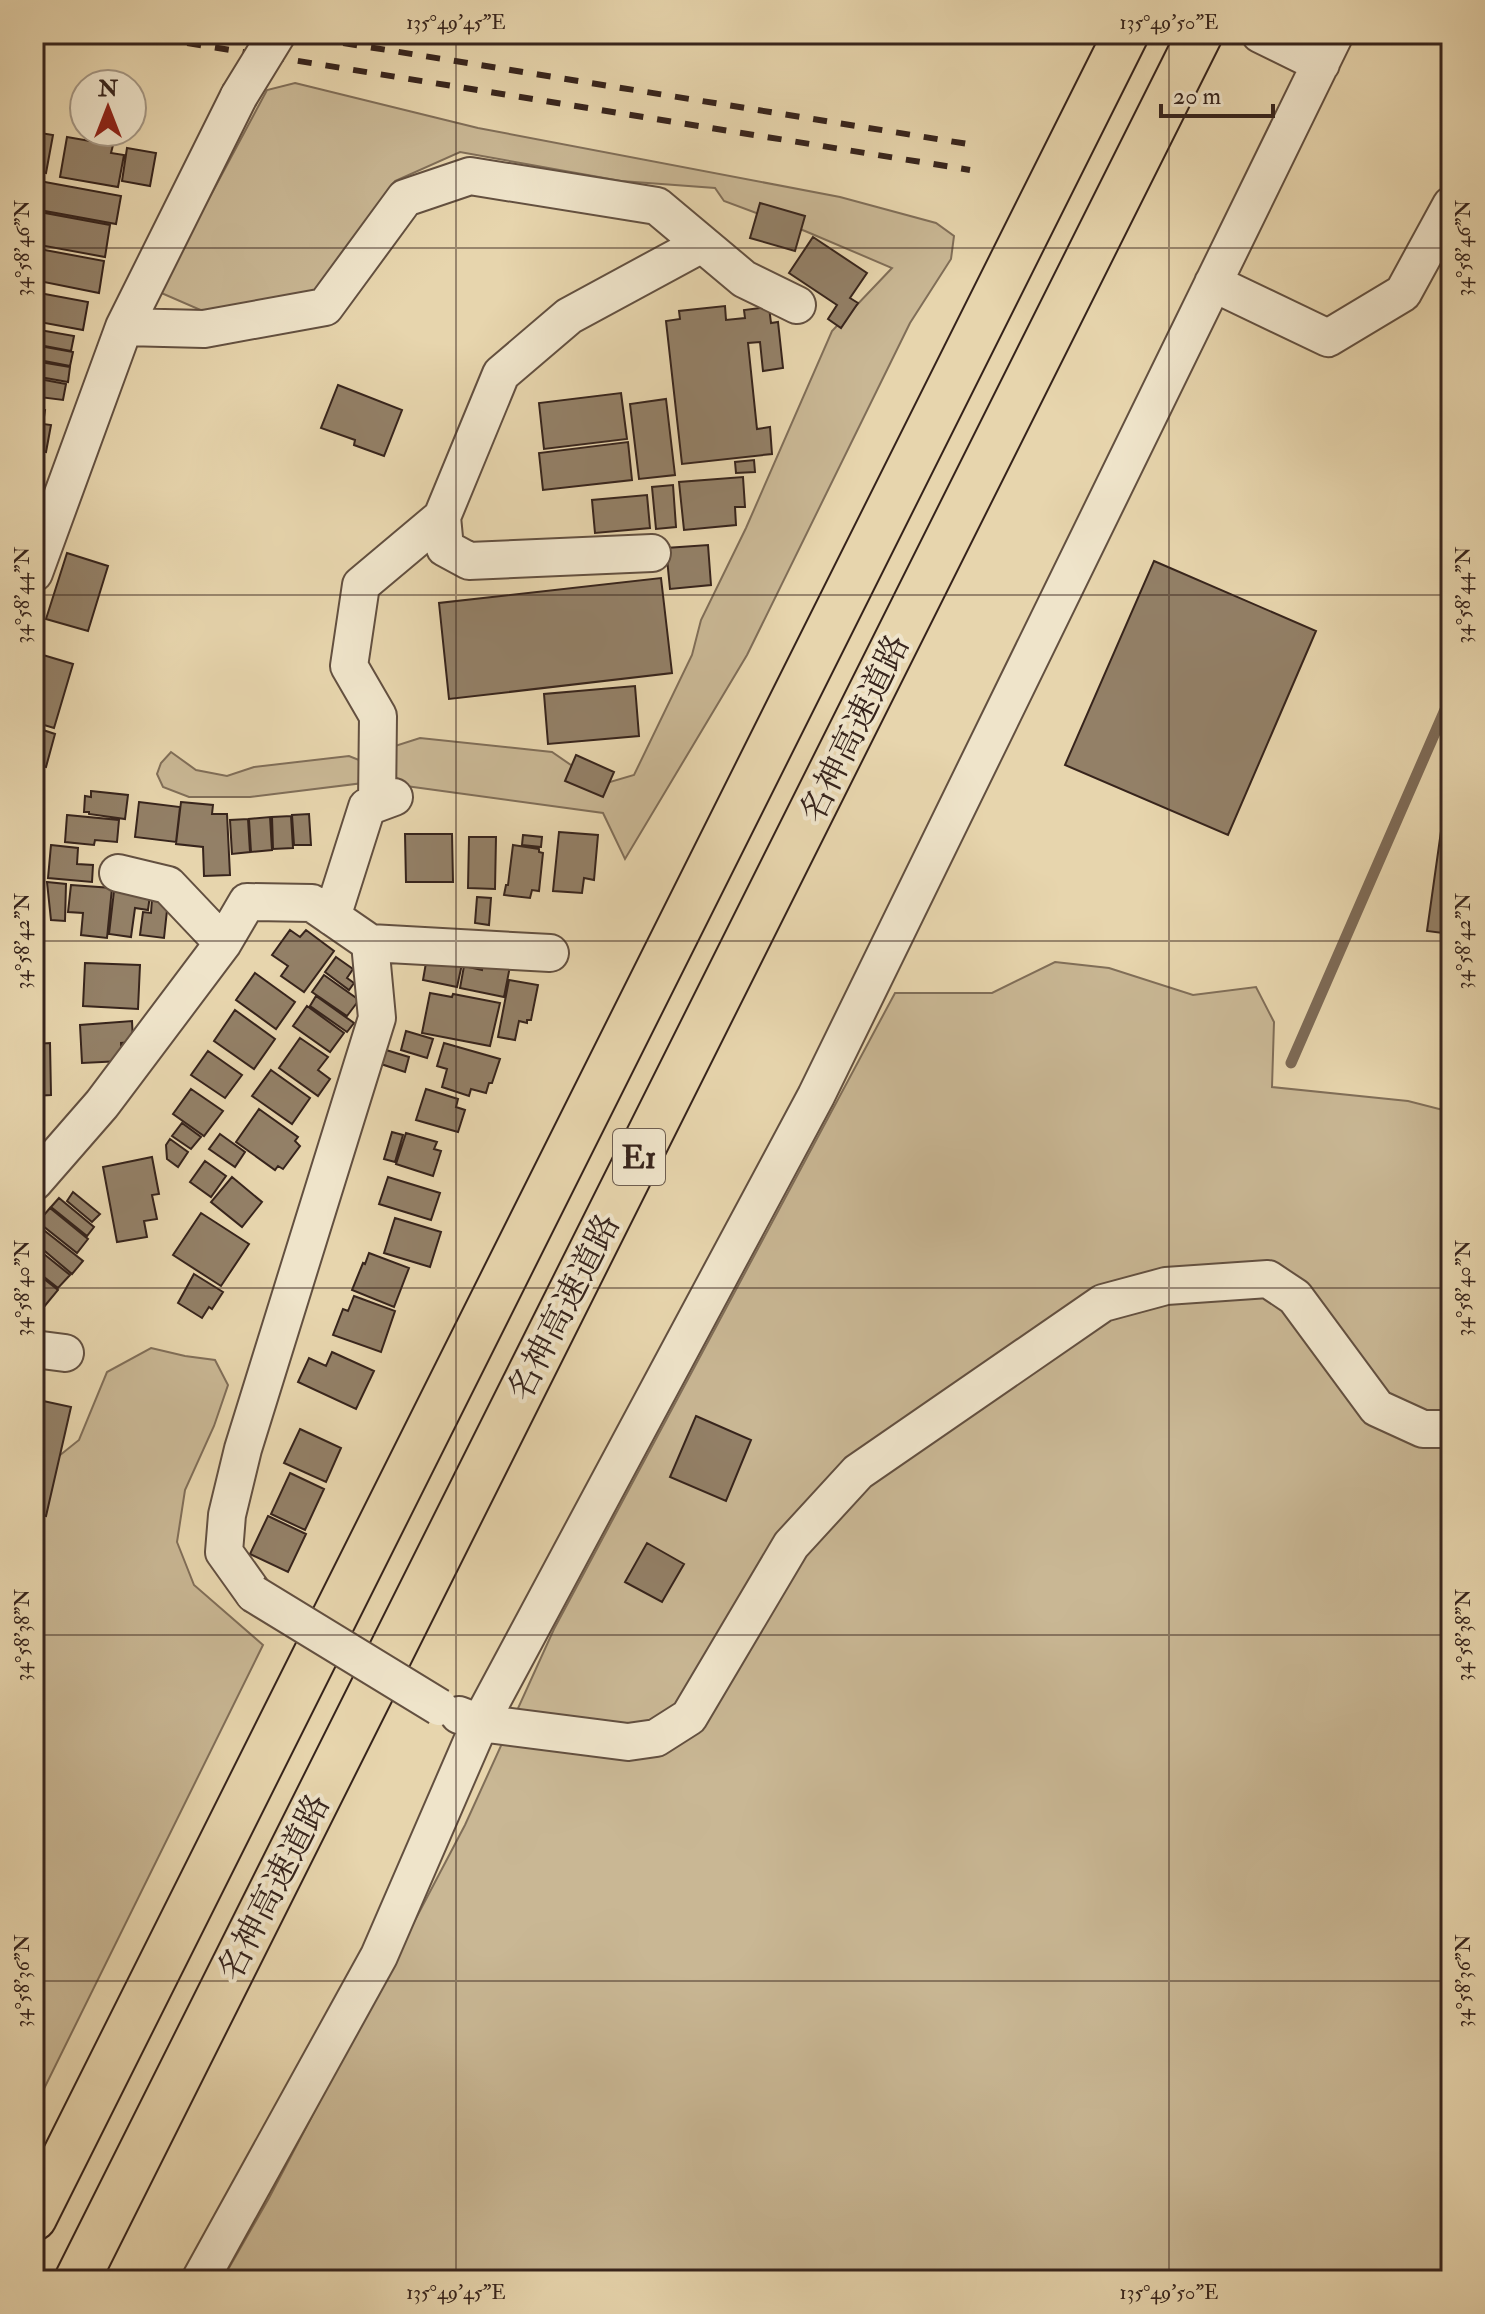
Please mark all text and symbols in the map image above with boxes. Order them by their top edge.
text: 135°49'45"E [406,10,506,35]
text: 135°49'50"E [1120,10,1218,35]
north arrow [68,68,148,148]
scale bar [1161,68,1273,118]
text: N [97,75,118,103]
text: 20 m [1173,81,1222,112]
text: 34°58'46"N [10,200,35,296]
text: 34°58'46"N [1451,200,1476,296]
text: 34°58'44"N [10,546,35,643]
text: 34°58'44"N [1451,546,1476,643]
street label: 名神高速道路 [791,628,919,830]
text: 34°58'42"N [10,893,35,989]
text: 34°58'42"N [1451,893,1476,989]
road number: E1 [613,1129,665,1185]
street label: 名神高速道路 [499,1207,630,1408]
text: 34°58'40"N [10,1240,35,1336]
text: 34°58'40"N [1451,1240,1476,1336]
text: 34°58'38"N [10,1589,35,1681]
text: 34°58'38"N [1451,1589,1476,1681]
street label: 名神高速道路 [209,1787,340,1988]
text: 34°58'36"N [10,1934,35,2028]
text: 34°58'36"N [1451,1934,1476,2028]
text: 135°49'45"E [406,2280,506,2305]
text: 135°49'50"E [1120,2280,1218,2305]

